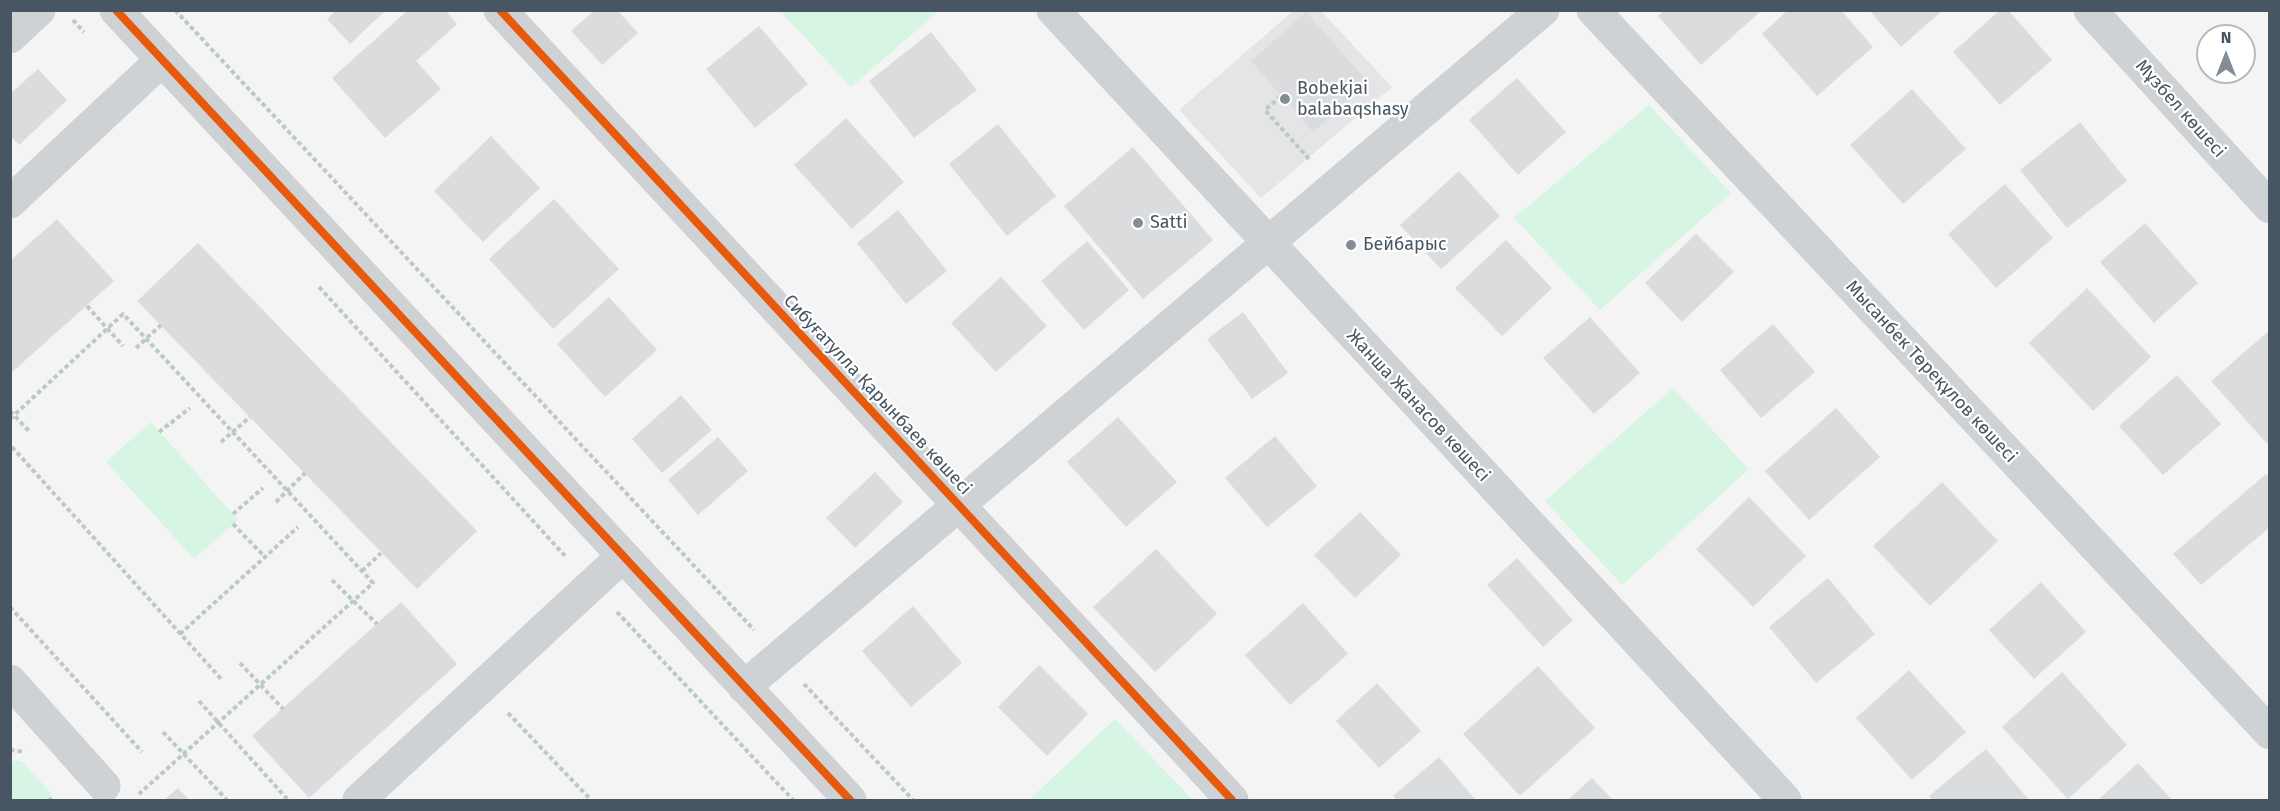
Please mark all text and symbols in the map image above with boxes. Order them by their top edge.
north arrow [2196,24,2256,84]
text: N [2221,28,2231,47]
street label: Мұзбел көшесі [2130,56,2230,162]
place label: Bobekjai balabaqshasy [1297,78,1409,121]
marker: Bobekjai balabaqshasy [1278,92,1292,106]
place label: Satti [1150,212,1188,234]
marker: Satti [1131,216,1145,230]
place label: Бейбарыс [1363,234,1447,256]
marker: Бейбарыс [1344,238,1358,252]
street label: Мысанбек Төреқұлов көшесі [1841,276,2021,468]
street label: Сибуғатулла Қарынбаев көшесі [778,290,976,500]
street label: Жанша Жанасов көшесі [1342,325,1494,487]

